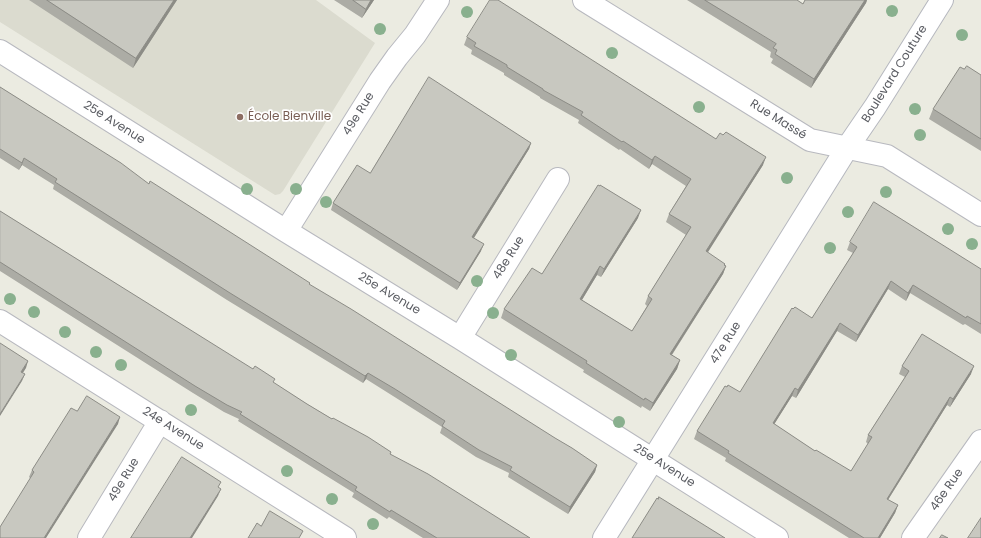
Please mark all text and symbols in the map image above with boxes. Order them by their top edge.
street label: Boulevard Couture [859,23,931,125]
street label: 49e Rue [340,90,378,138]
street label: Rue Massé [747,97,809,143]
street label: 25e Avenue [80,98,148,148]
place label: École Bienville [248,110,331,124]
marker: École Bienville [235,112,245,122]
street label: 48e Rue [490,234,528,282]
street label: 25e Avenue [355,270,423,318]
street label: 47e Rue [707,319,745,367]
street label: 24e Avenue [139,404,207,454]
street label: 25e Avenue [630,441,698,491]
street label: 49e Rue [105,456,143,504]
street label: 46e Rue [927,466,967,514]

